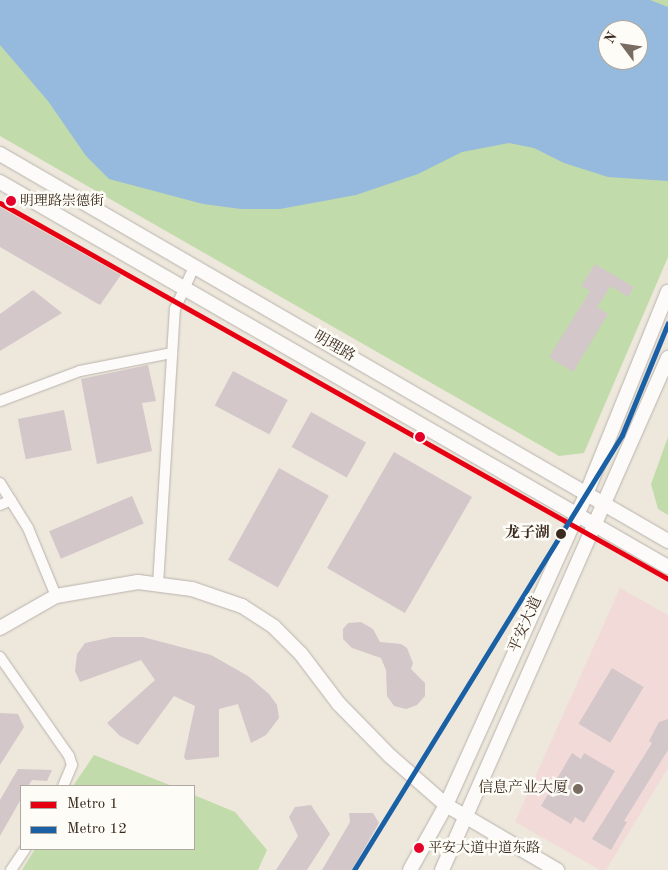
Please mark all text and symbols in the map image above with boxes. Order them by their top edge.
north arrow [598,20,648,70]
text: N [602,30,620,46]
place label: 明理路崇德街 [20,193,104,209]
marker: 明理路崇德街 [6,196,16,206]
street label: 明理路 [310,328,358,366]
unlabelled marker [415,432,425,442]
place label: 龙子湖 [505,525,550,543]
marker: 龙子湖 [554,527,568,541]
street label: 平安大道 [506,594,546,656]
place label: 信息产业大厦 [478,780,568,798]
marker: 信息产业大厦 [572,783,584,795]
legend [20,785,195,850]
text: Metro 1 [67,797,118,812]
text: Metro 12 [67,822,127,837]
place label: 平安大道中道东路 [428,840,540,856]
marker: 平安大道中道东路 [414,843,424,853]

